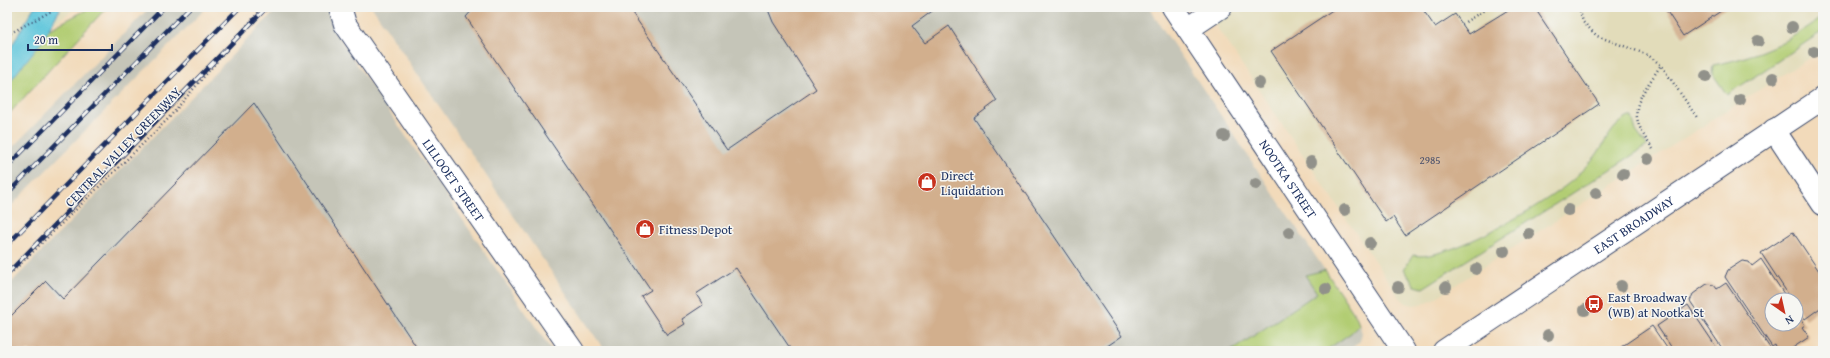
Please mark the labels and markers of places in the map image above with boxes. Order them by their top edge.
place label: Direct Liquidation [941,166,1004,200]
shop icon: Direct Liquidation [916,171,938,193]
shop icon: Fitness Depot [634,218,656,240]
place label: Fitness Depot [659,220,733,239]
place label: East Broadway (WB) at Nootka St [1608,288,1705,322]
bus stop icon: East Broadway (WB) at Nootka St [1583,293,1605,315]

